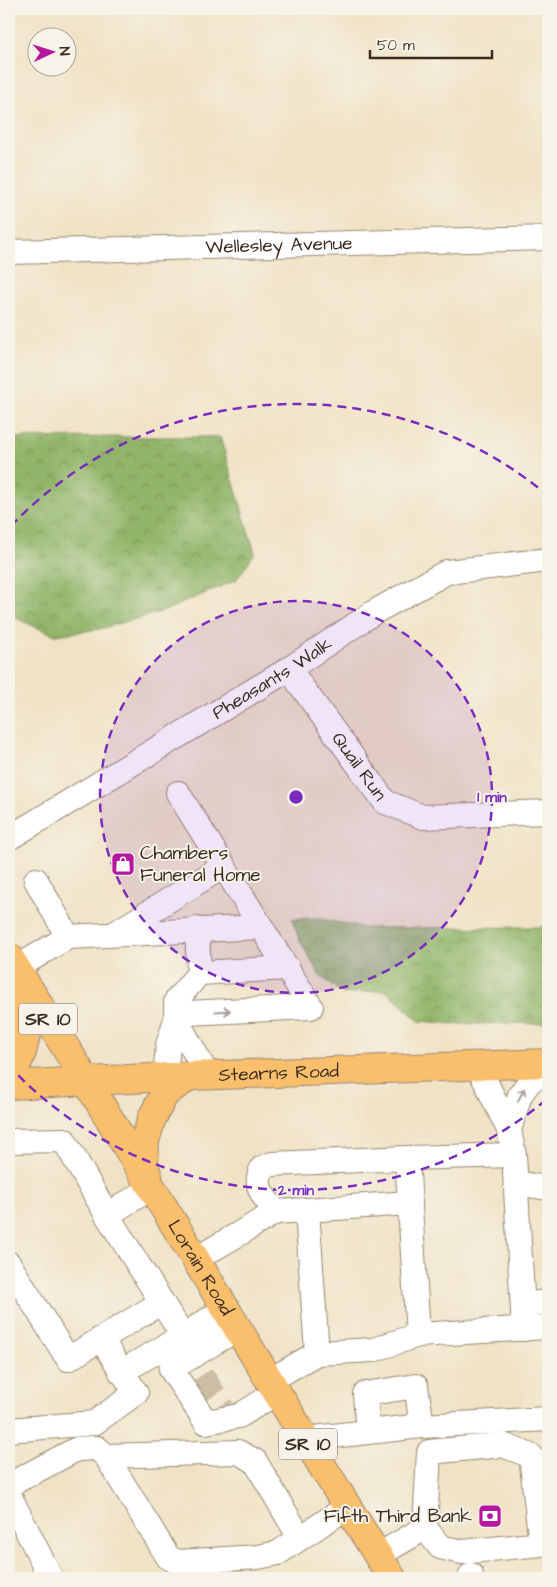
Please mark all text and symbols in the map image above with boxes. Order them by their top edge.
north arrow [28,28,78,78]
scale bar [370,28,492,60]
text: 50 m [377,35,415,56]
text: N [54,46,74,56]
street label: Wellesley Avenue [205,230,353,260]
street label: Pheasants Walk [207,630,338,726]
street label: Quail Run [325,726,393,806]
text: 1 min [477,787,507,808]
centre of rings [287,788,305,806]
place label: Chambers Funeral Home [140,840,261,889]
shop icon: Chambers Funeral Home [110,851,136,877]
road number: SR 10 [19,1004,77,1034]
one-way arrow [214,1006,231,1016]
street label: Stearns Road [218,1057,340,1088]
one-way arrow [517,1088,527,1103]
text: 2 min [277,1180,315,1201]
street label: Lorain Road [161,1215,240,1321]
road number: SR 10 [279,1428,337,1460]
place label: Fifth Third Bank [324,1503,472,1530]
bank icon: Fifth Third Bank [477,1503,503,1529]

